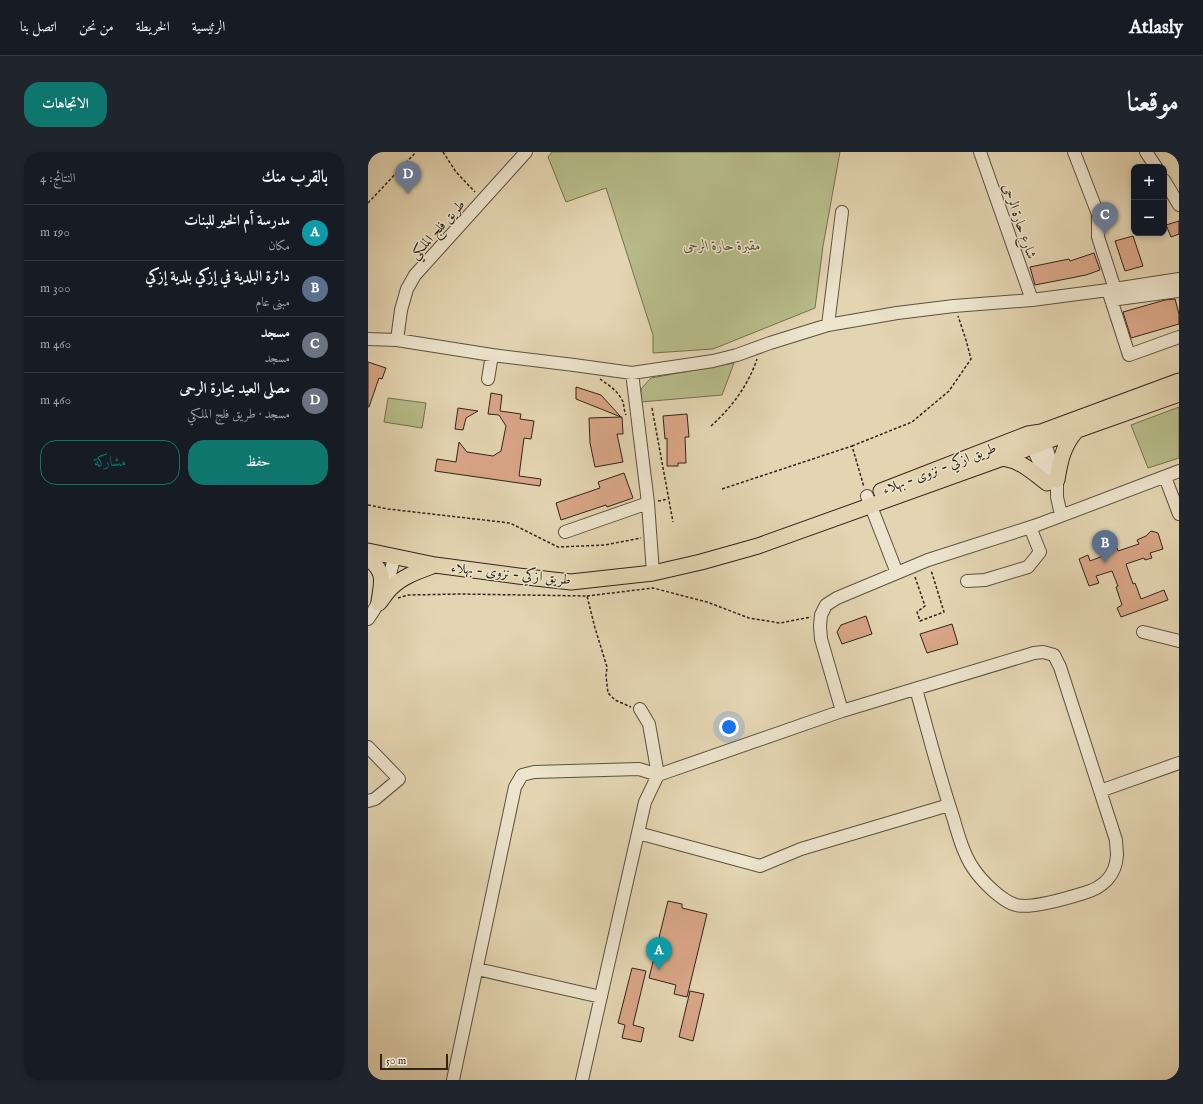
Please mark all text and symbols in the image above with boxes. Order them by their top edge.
text: Atlasly [1129,16,1183,40]
text: اتصل بنا [20,18,57,36]
text: من نحن [79,18,114,36]
text: الخريطة [136,18,170,36]
text: الرئيسية [192,18,225,36]
button: الاتجاهات [24,82,107,127]
text: موقعنا [1127,86,1179,121]
pin: D [395,161,421,194]
map controls [1131,164,1167,236]
button: + [1131,164,1167,200]
text: بالقرب منك [261,167,328,188]
text: النتائج: 4 [40,170,75,187]
street label: شارع حارة الرحى [996,181,1040,262]
street label: طريق فلج الملكي [406,196,472,266]
button: − [1131,200,1167,236]
pin: C [1092,202,1118,235]
text: مدرسة أم الخير للبنات [184,211,290,230]
text: 190 m [40,224,70,241]
text: A [311,224,319,241]
park label: مقبرة حارة الرحى [683,237,761,255]
text: مكان [268,238,290,255]
text: دائرة البلدية في إزكي بلدية إزكي [145,267,290,286]
text: 300 m [40,280,71,297]
text: B [311,280,319,297]
text: مبنى عام [256,294,290,311]
text: مسجد [261,323,290,342]
text: 460 m [40,336,71,353]
text: C [310,336,320,353]
text: مسجد [264,350,290,367]
text: مصلى العيد بحارة الرحى [180,379,290,398]
text: 460 m [40,392,71,409]
text: D [310,392,320,409]
text: مسجد · طريق فلج الملكي [187,406,290,423]
street label: طريق ازكي - نزوى - بهلاء [879,438,1000,501]
button: مشاركة [40,440,180,485]
button: حفظ [188,440,328,485]
pin: B [1092,530,1118,563]
street label: طريق ازكي - نزوى - بهلاء [450,558,572,591]
your location [719,717,739,737]
pin: A [646,937,672,970]
scale bar [380,1052,448,1071]
text: 50 m [386,1054,406,1068]

